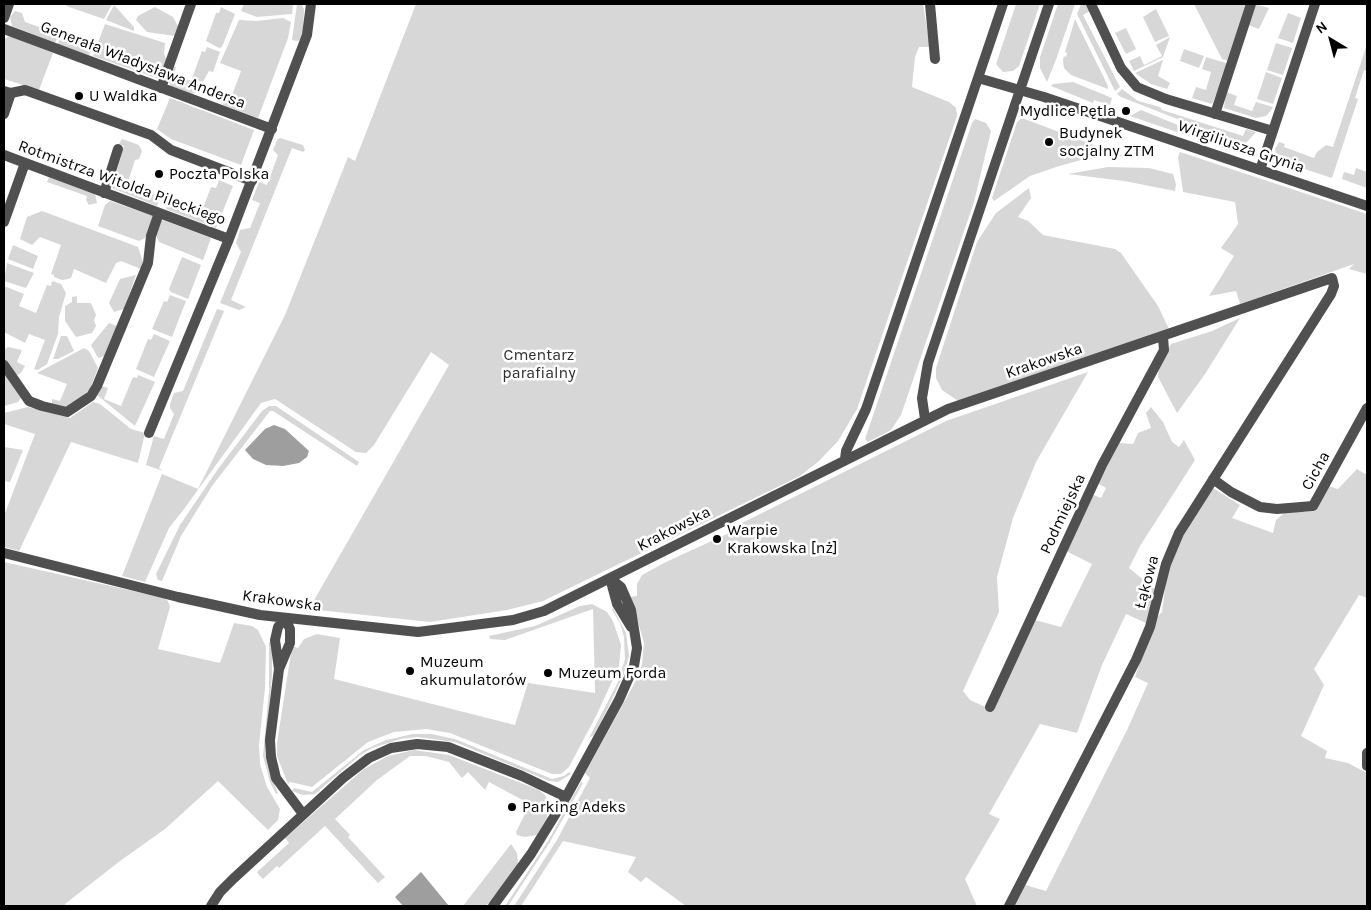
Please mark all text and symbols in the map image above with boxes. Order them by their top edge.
north arrow [1306,15,1356,65]
street label: Generała Władysława Andersa [38,17,248,113]
text: N [1313,18,1331,37]
place label: U Waldka [89,86,158,106]
marker: U Waldka [73,90,85,102]
place label: Mydlice Pętla [1020,101,1116,121]
marker: Mydlice Pętla [1120,105,1132,117]
street label: Wirgiliusza Grynia [1175,116,1307,178]
place label: Budynek socjalny ZTM [1059,123,1155,161]
street label: Rotmistrza Witolda Pileckiego [16,136,228,230]
marker: Budynek socjalny ZTM [1043,136,1055,148]
place label: Poczta Polska [169,164,269,184]
marker: Poczta Polska [153,168,165,180]
street label: Krakowska [1003,339,1085,383]
park label: Cmentarz parafialny [502,345,576,383]
street label: Cicha [1298,448,1334,494]
street label: Podmiejska [1036,471,1090,557]
street label: Krakowska [634,502,714,556]
place label: Warpie Krakowska [nż] [727,520,838,558]
marker: Warpie Krakowska [nż] [711,533,723,545]
street label: Łąkowa [1131,553,1163,611]
street label: Krakowska [241,586,323,616]
place label: Muzeum akumulatorów [420,652,526,690]
place label: Muzeum Forda [558,663,666,683]
marker: Muzeum akumulatorów [404,665,416,677]
marker: Muzeum Forda [542,667,554,679]
place label: Parking Adeks [522,797,626,817]
marker: Parking Adeks [506,801,518,813]

